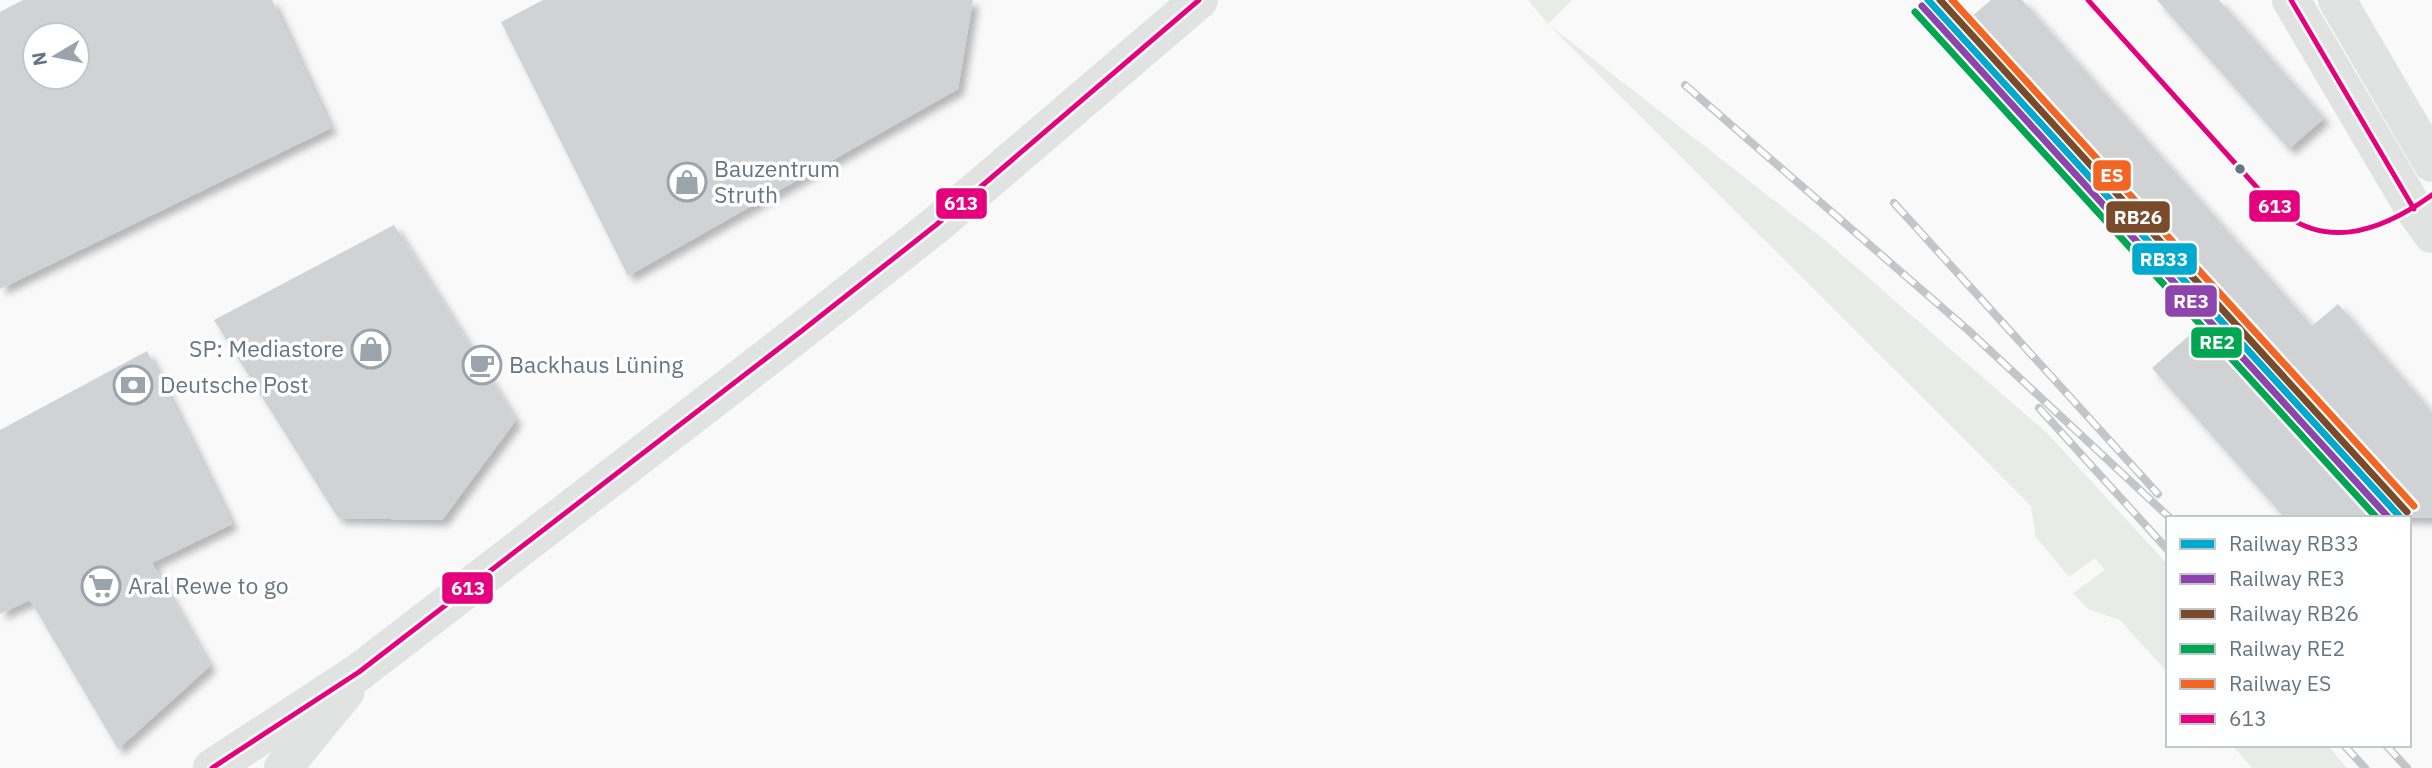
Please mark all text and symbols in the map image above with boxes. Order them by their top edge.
north arrow [21,21,91,91]
text: N [26,50,52,68]
place label: Bauzentrum Struth [714,153,840,209]
line badge: ES [2092,159,2132,192]
shop icon: Bauzentrum Struth [666,161,708,203]
unlabelled marker [2233,162,2247,176]
text: ES [2100,163,2124,187]
line badge: 613 [935,187,988,220]
line badge: 613 [2248,189,2301,223]
text: 613 [944,191,978,215]
text: 613 [2258,194,2292,218]
line badge: RB26 [2105,200,2171,234]
text: RB26 [2114,205,2162,229]
line badge: RB33 [2131,242,2198,276]
text: RB33 [2140,247,2188,271]
line badge: RE3 [2164,284,2218,318]
text: RE3 [2173,289,2209,313]
line badge: RE2 [2190,326,2243,359]
shop icon: SP: Mediastore [350,328,392,370]
text: RE2 [2199,330,2235,354]
place label: SP: Mediastore [189,333,344,363]
cafe icon: Backhaus Lüning [461,344,503,386]
place label: Backhaus Lüning [509,349,683,379]
bank icon: Deutsche Post [112,364,154,406]
place label: Deutsche Post [160,369,309,399]
legend [2166,516,2411,747]
text: Railway RB33 [2229,529,2359,557]
text: Railway RE3 [2229,564,2345,592]
supermarket icon: Aral Rewe to go [80,565,122,607]
place label: Aral Rewe to go [128,570,289,600]
line badge: 613 [441,571,494,605]
text: 613 [451,576,485,600]
text: Railway RB26 [2229,599,2359,627]
text: Railway RE2 [2229,634,2345,662]
text: Railway ES [2229,669,2331,697]
text: 613 [2229,704,2267,732]

